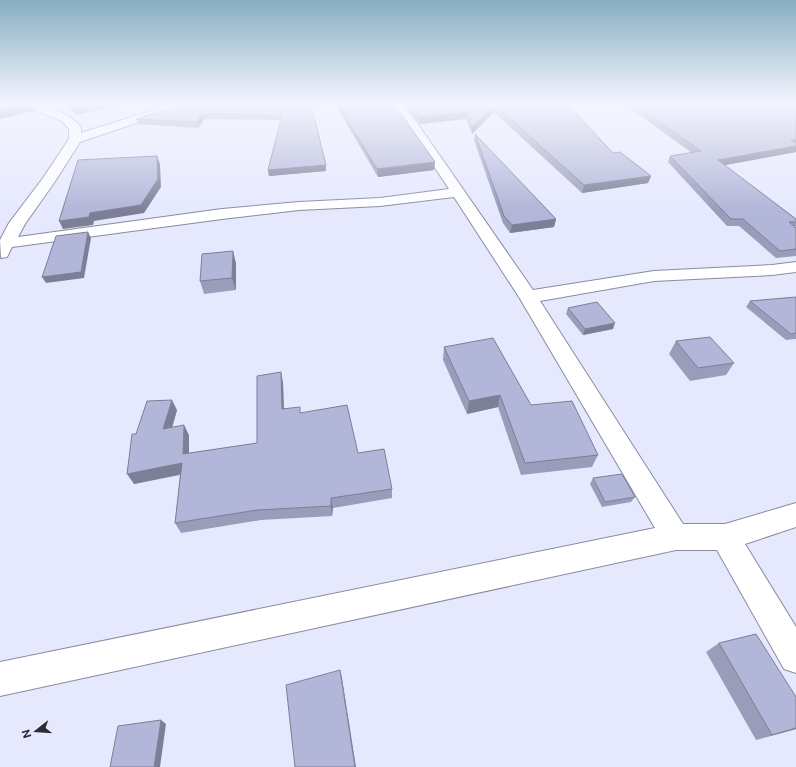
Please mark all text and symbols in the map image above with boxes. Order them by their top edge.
north arrow [16,711,56,751]
text: N [19,728,33,740]

